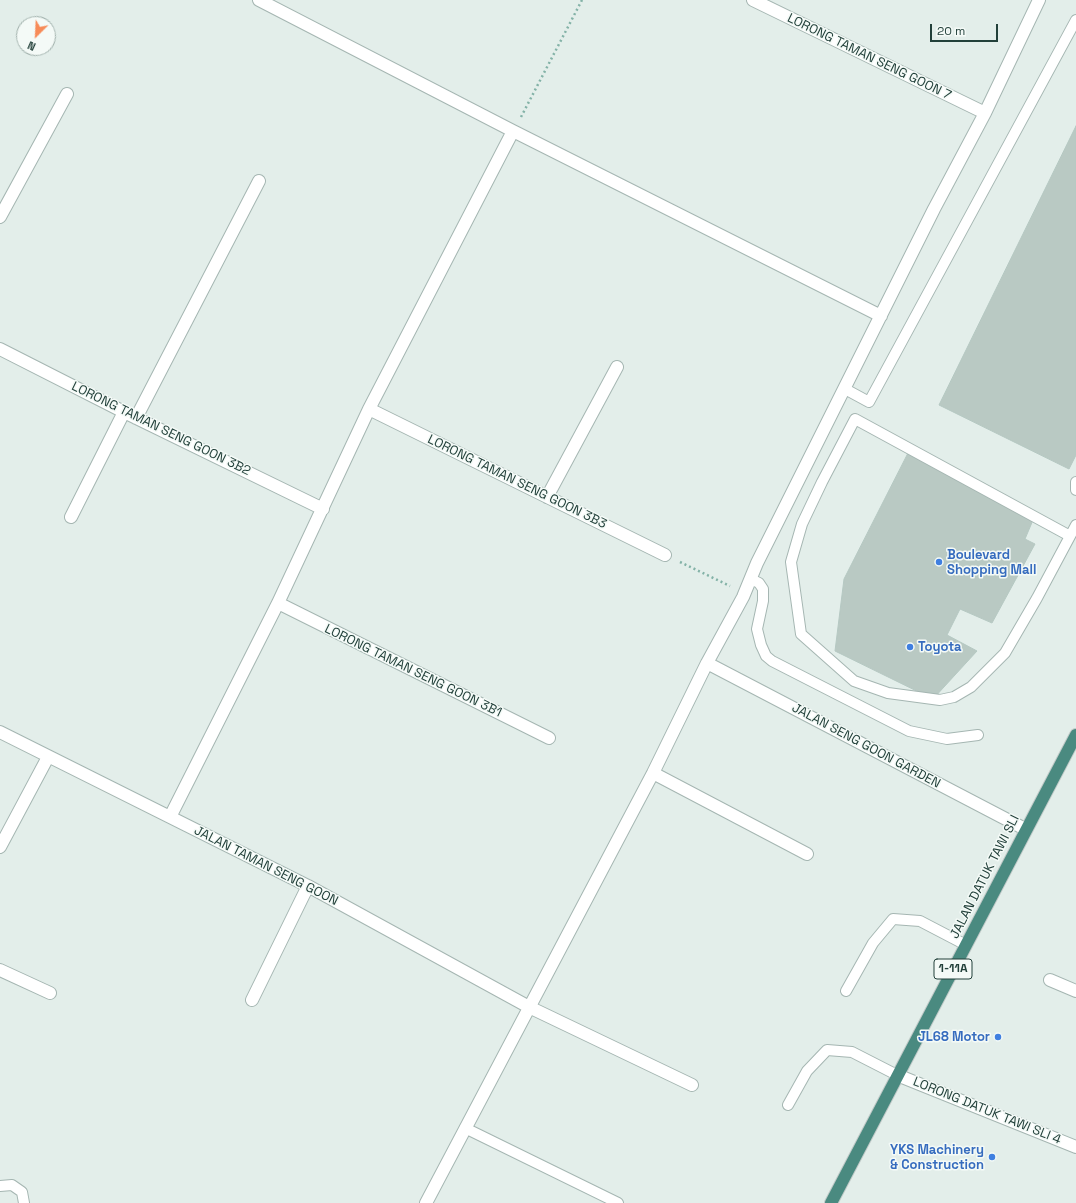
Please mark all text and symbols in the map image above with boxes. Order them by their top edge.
street label: LORONG TAMAN SENG GOON 7 [785,10,953,104]
north arrow [16,16,56,56]
scale bar [932,16,1000,42]
text: 20 m [937,23,965,39]
text: N [25,38,38,54]
street label: LORONG TAMAN SENG GOON 3B2 [69,379,253,479]
street label: LORONG TAMAN SENG GOON 3B3 [425,432,609,532]
place label: Boulevard Shopping Mall [947,547,1036,578]
marker: Boulevard Shopping Mall [934,557,944,567]
street label: LORONG TAMAN SENG GOON 3B1 [322,621,504,721]
place label: Toyota [918,639,962,655]
marker: Toyota [905,642,915,652]
street label: JALAN SENG GOON GARDEN [789,700,943,792]
street label: JALAN DATUK TAWI SLI [947,813,1023,941]
street label: JALAN TAMAN SENG GOON [191,823,341,909]
road number: 1-11A [934,959,972,979]
place label: JL68 Motor [918,1029,990,1045]
marker: JL68 Motor [993,1032,1003,1042]
street label: LORONG DATUK TAWI SLI 4 [911,1074,1063,1148]
place label: YKS Machinery & Construction [890,1142,984,1173]
marker: YKS Machinery & Construction [987,1152,997,1162]

